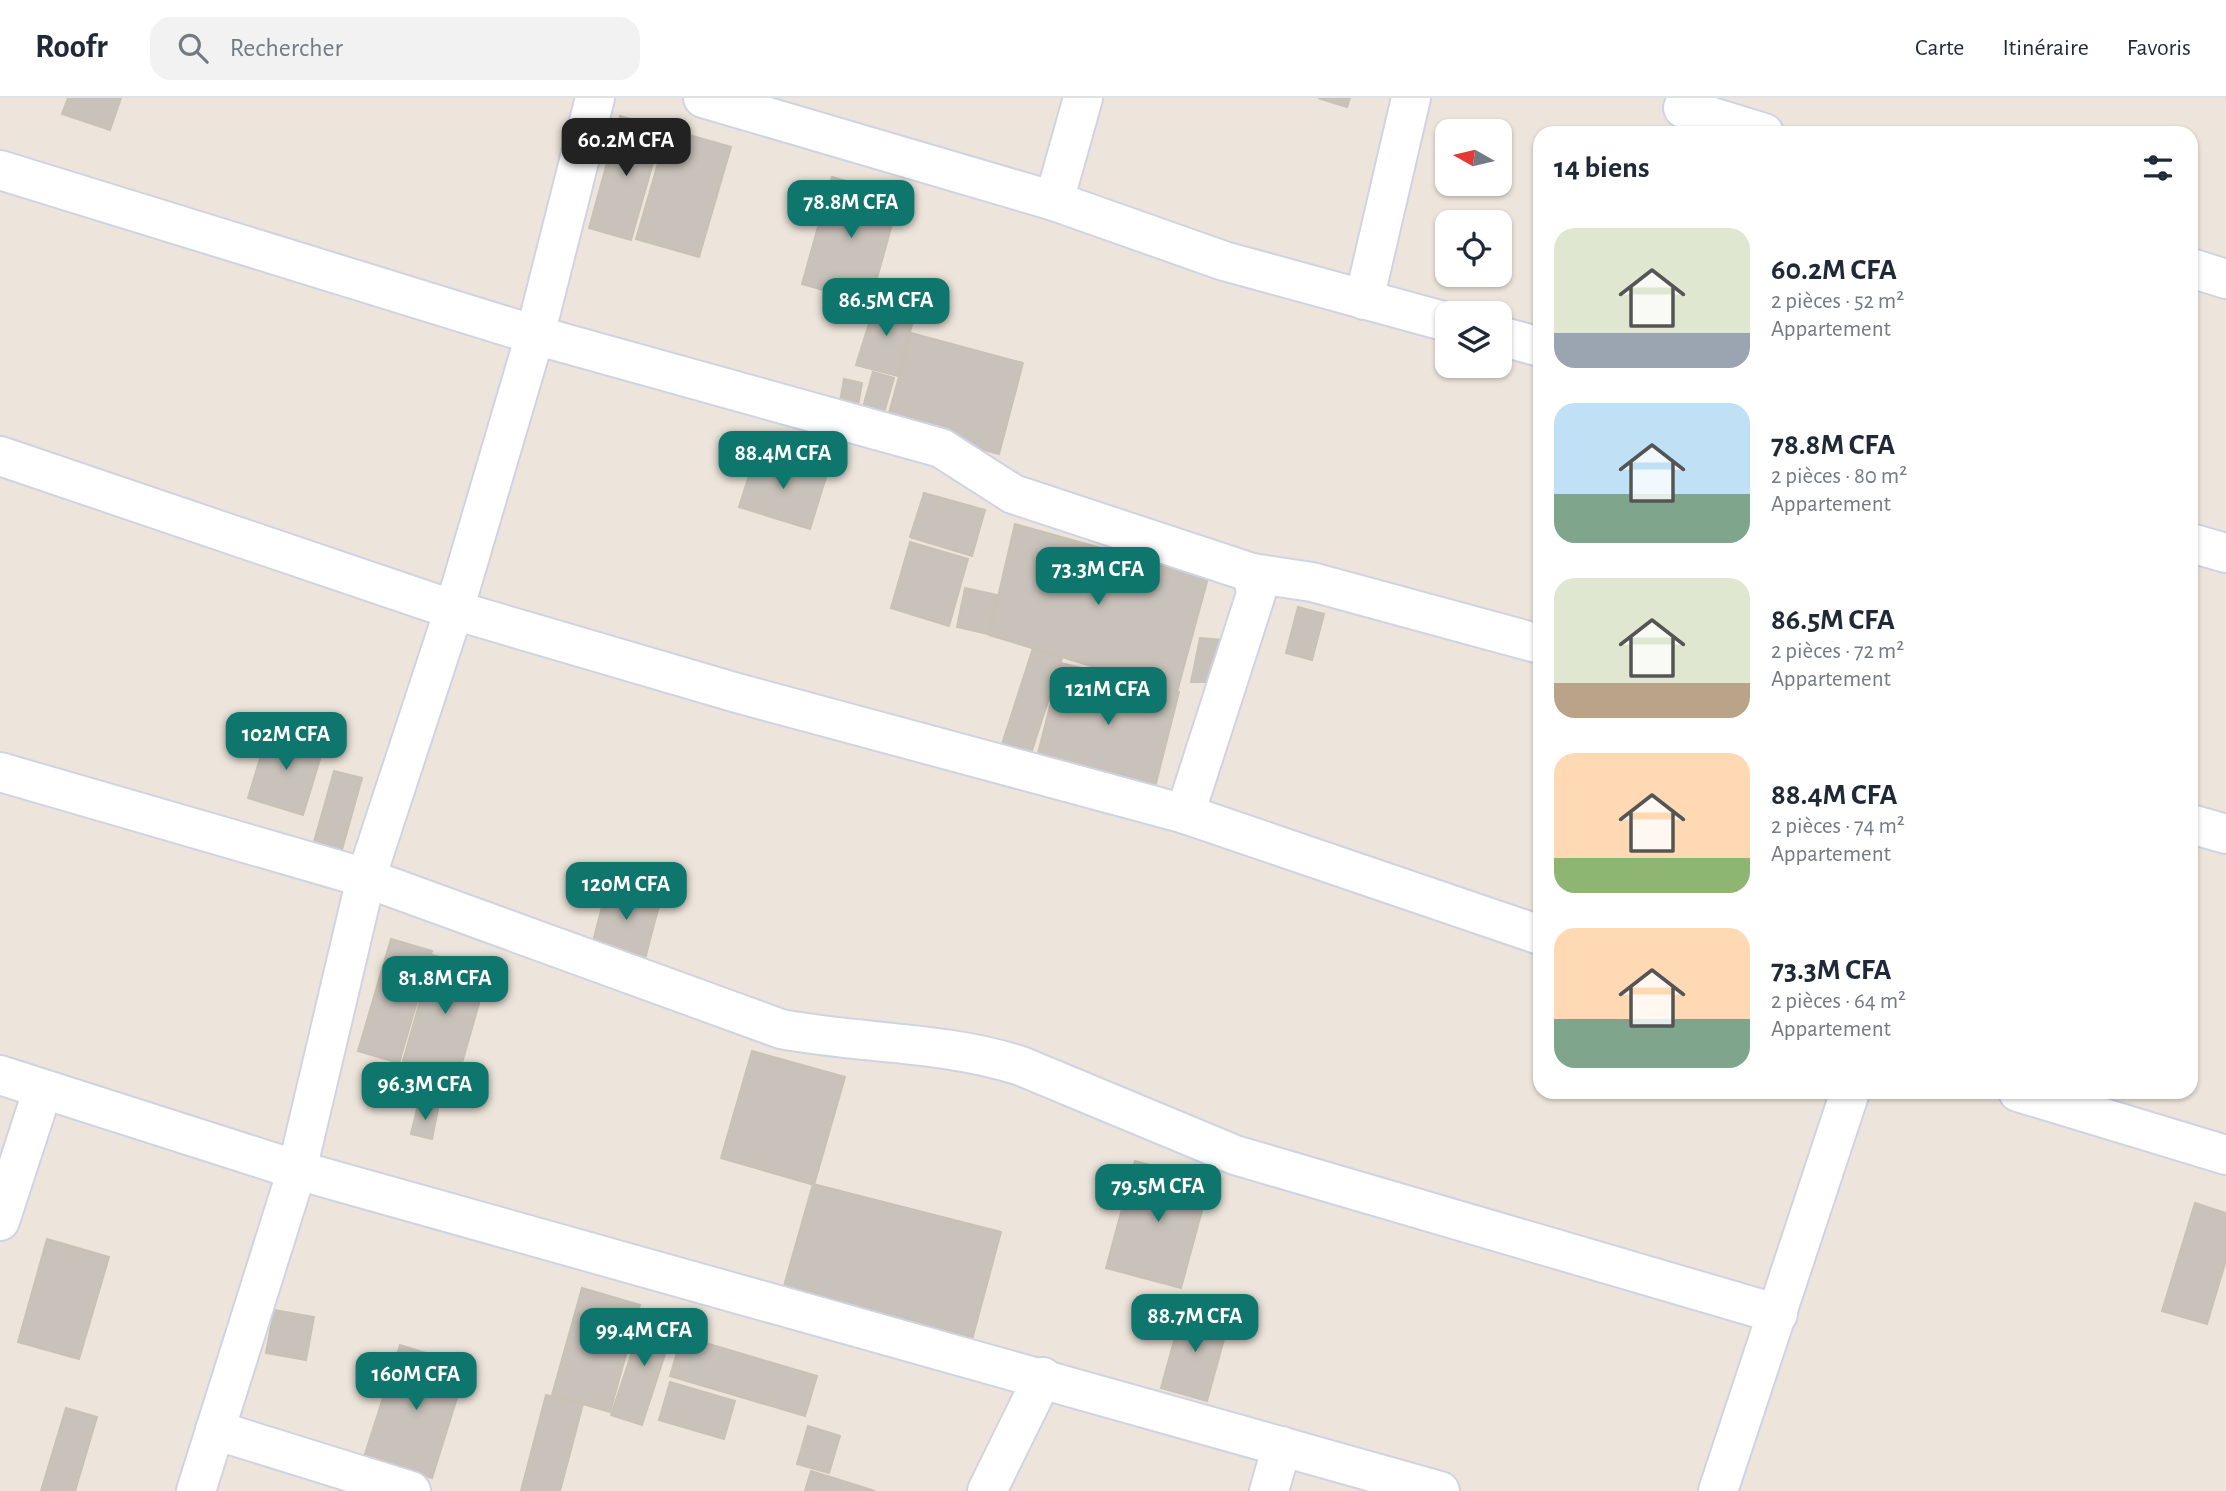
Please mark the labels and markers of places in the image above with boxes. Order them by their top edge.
pin: 60.2M CFA [546,118,706,178]
pin: 78.8M CFA [771,180,931,240]
pin: 86.5M CFA [806,278,966,338]
pin: 88.4M CFA [703,432,863,491]
pin: 73.3M CFA [1018,547,1178,607]
pin: 121M CFA [1036,668,1180,727]
pin: 102M CFA [214,712,358,772]
pin: 120M CFA [554,862,698,922]
pin: 81.8M CFA [365,956,525,1016]
pin: 96.3M CFA [345,1062,505,1122]
pin: 79.5M CFA [1078,1164,1238,1224]
pin: 88.7M CFA [1115,1294,1275,1354]
pin: 99.4M CFA [564,1308,724,1368]
pin: 160M CFA [344,1352,488,1412]

